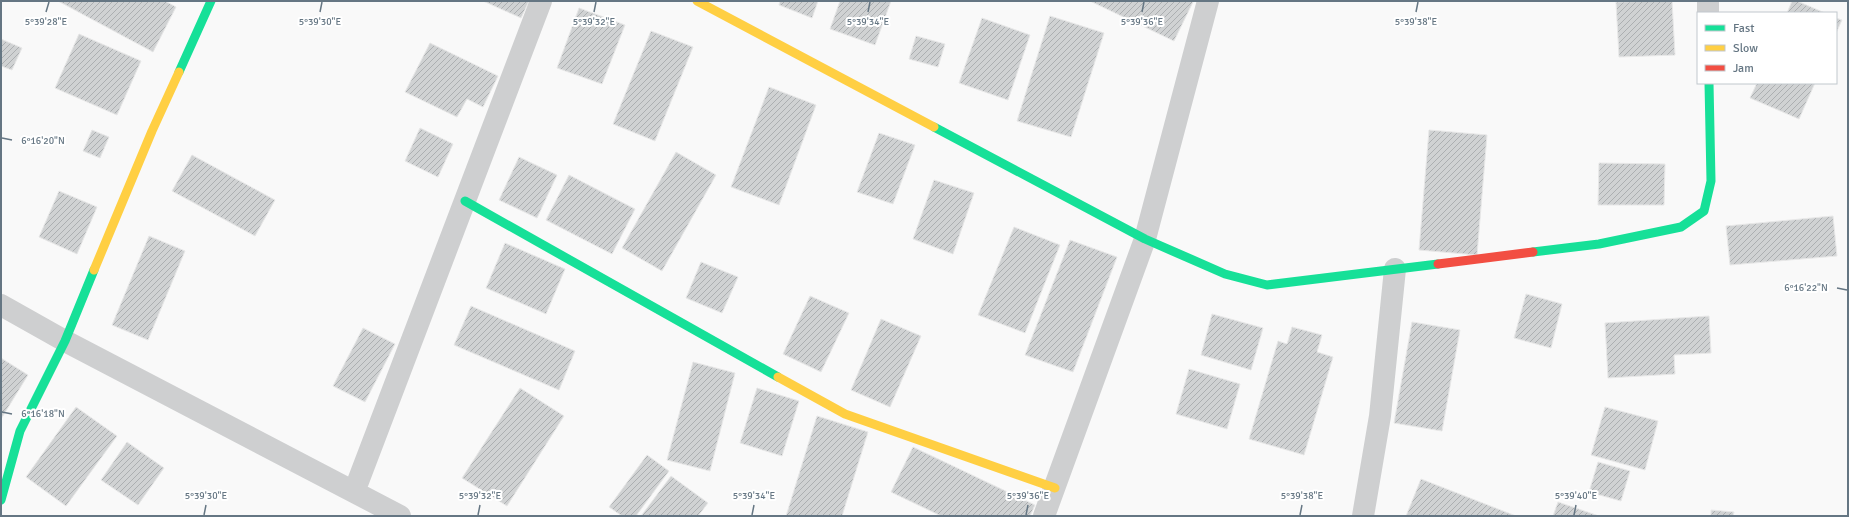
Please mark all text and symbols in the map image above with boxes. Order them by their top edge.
legend [1697,12,1837,84]
text: 5°39'28"E [25,16,67,28]
text: 5°39'30"E [299,16,341,28]
text: 5°39'32"E [573,16,615,28]
text: 5°39'34"E [847,16,889,28]
text: 5°39'36"E [1121,16,1163,28]
text: 5°39'38"E [1395,16,1437,28]
text: Fast [1733,21,1754,36]
text: Slow [1733,41,1758,56]
text: Jam [1733,61,1754,76]
text: 6°16'20"N [21,135,65,147]
text: 6°16'22"N [1784,282,1828,294]
text: 6°16'18"N [21,408,65,420]
text: 5°39'30"E [185,490,227,502]
text: 5°39'32"E [459,490,501,502]
text: 5°39'34"E [733,490,775,502]
text: 5°39'36"E [1007,490,1049,502]
text: 5°39'38"E [1281,490,1323,502]
text: 5°39'40"E [1555,490,1597,502]

